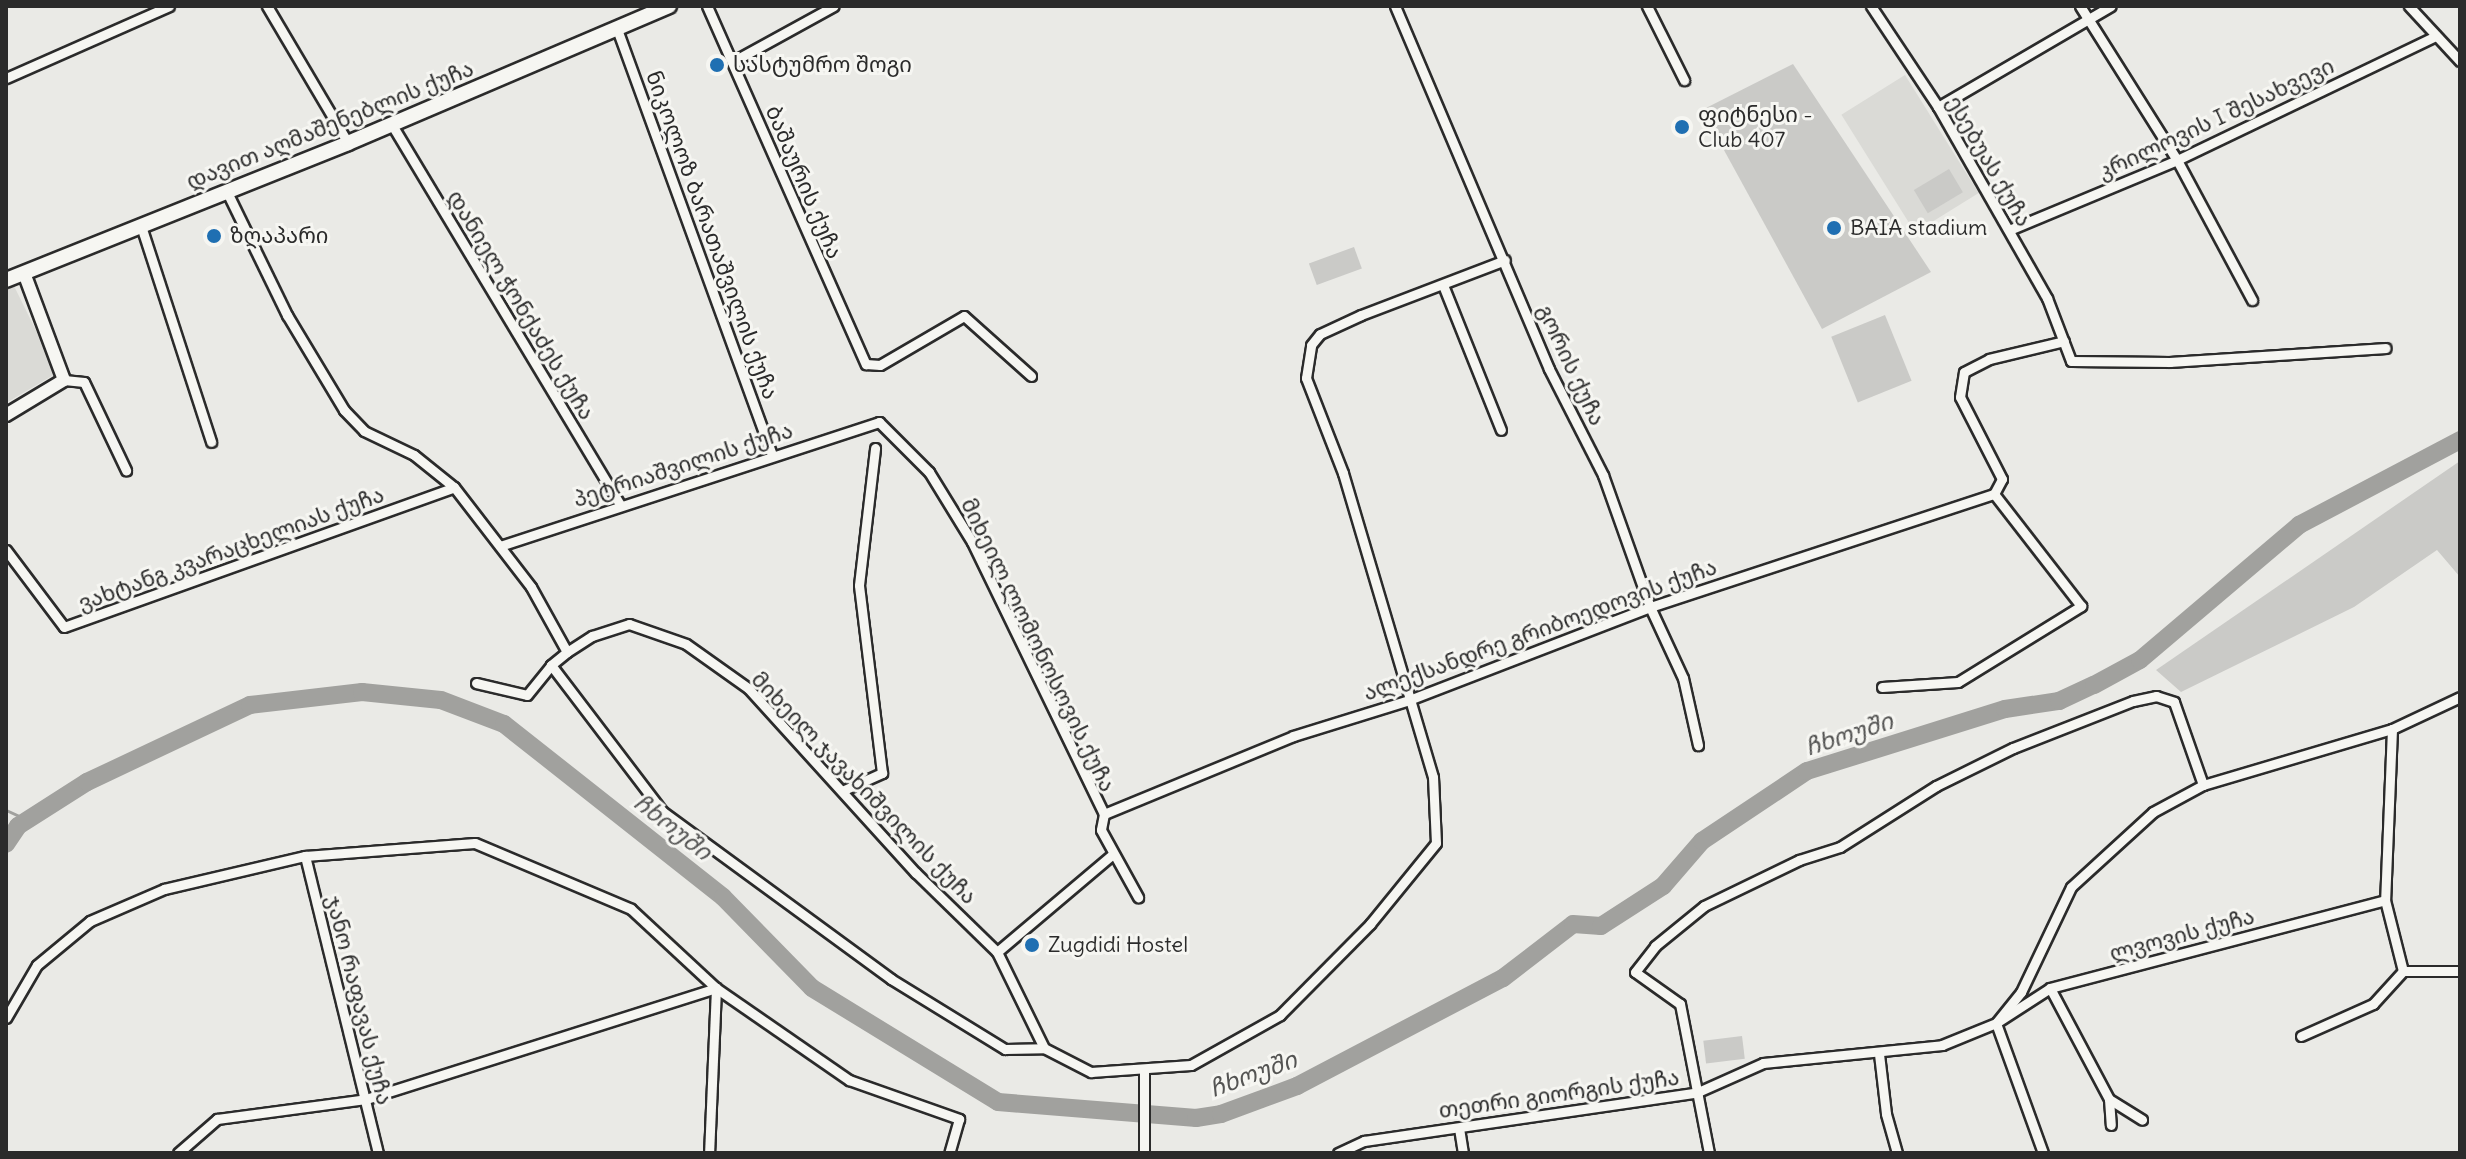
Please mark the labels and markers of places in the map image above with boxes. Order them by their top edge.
place label: სასტუმრო შოგი [733,52,912,78]
marker: სასტუმრო შოგი [708,56,726,74]
place label: ფიტნესი - Club 407 [1698,101,1813,152]
marker: ფიტნესი - Club 407 [1673,118,1691,136]
place label: BAIA stadium [1850,215,1987,241]
marker: BAIA stadium [1825,219,1843,237]
place label: ზღაპარი [230,223,328,249]
marker: ზღაპარი [205,227,223,245]
place label: Zugdidi Hostel [1048,932,1188,958]
marker: Zugdidi Hostel [1023,936,1041,954]

